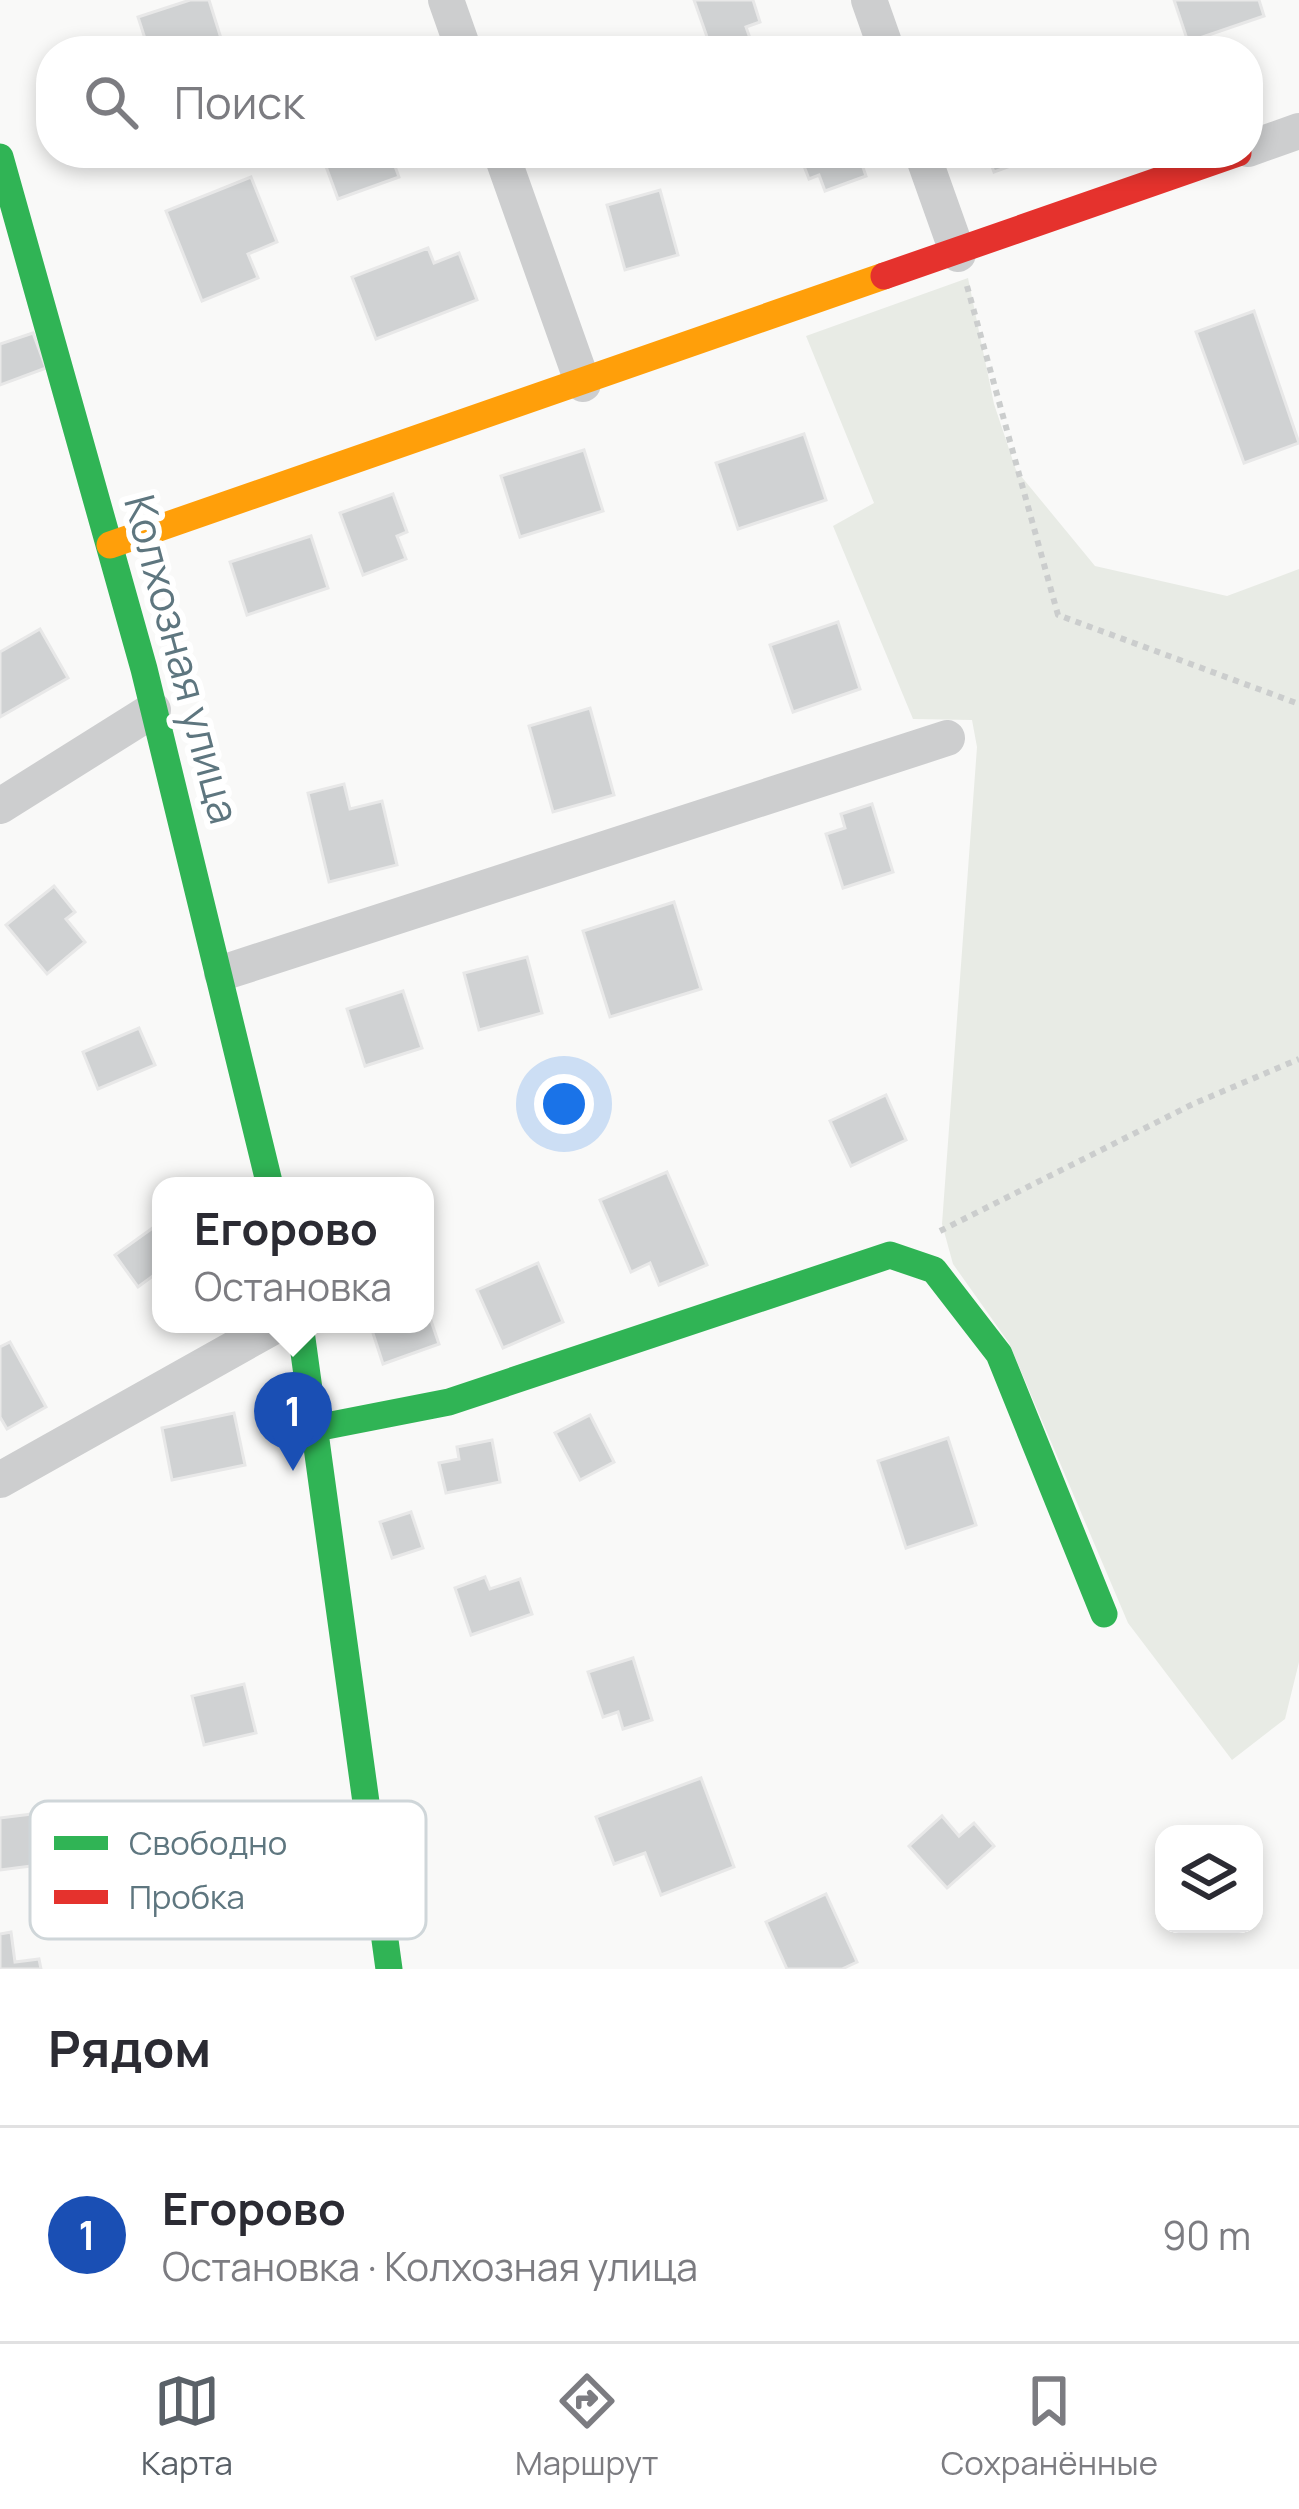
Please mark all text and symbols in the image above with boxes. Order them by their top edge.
search box [36,36,1263,168]
icon: search [78,69,144,135]
text: Поиск [174,71,305,133]
street label: Колхозная улица [111,488,255,830]
your location [534,1074,594,1134]
popup [152,1177,434,1333]
text: Егорово [194,1197,378,1259]
text: Остановка [194,1259,392,1313]
pin: 1 [254,1372,332,1471]
legend [30,1801,426,1939]
text: Свободно [129,1820,287,1865]
map controls [1155,1825,1263,1933]
button: layers [1155,1825,1263,1933]
text: Пробка [129,1874,245,1919]
text: Рядом [48,2013,211,2082]
text: Егорово [162,2177,346,2239]
text: 1 [78,2208,96,2262]
text: 90 m [1162,2208,1251,2262]
text: Остановка · Колхозная улица [162,2239,698,2293]
tab: Карта [141,2368,233,2485]
tab: Маршрут [515,2368,659,2485]
tab: Сохранённые [941,2368,1158,2485]

